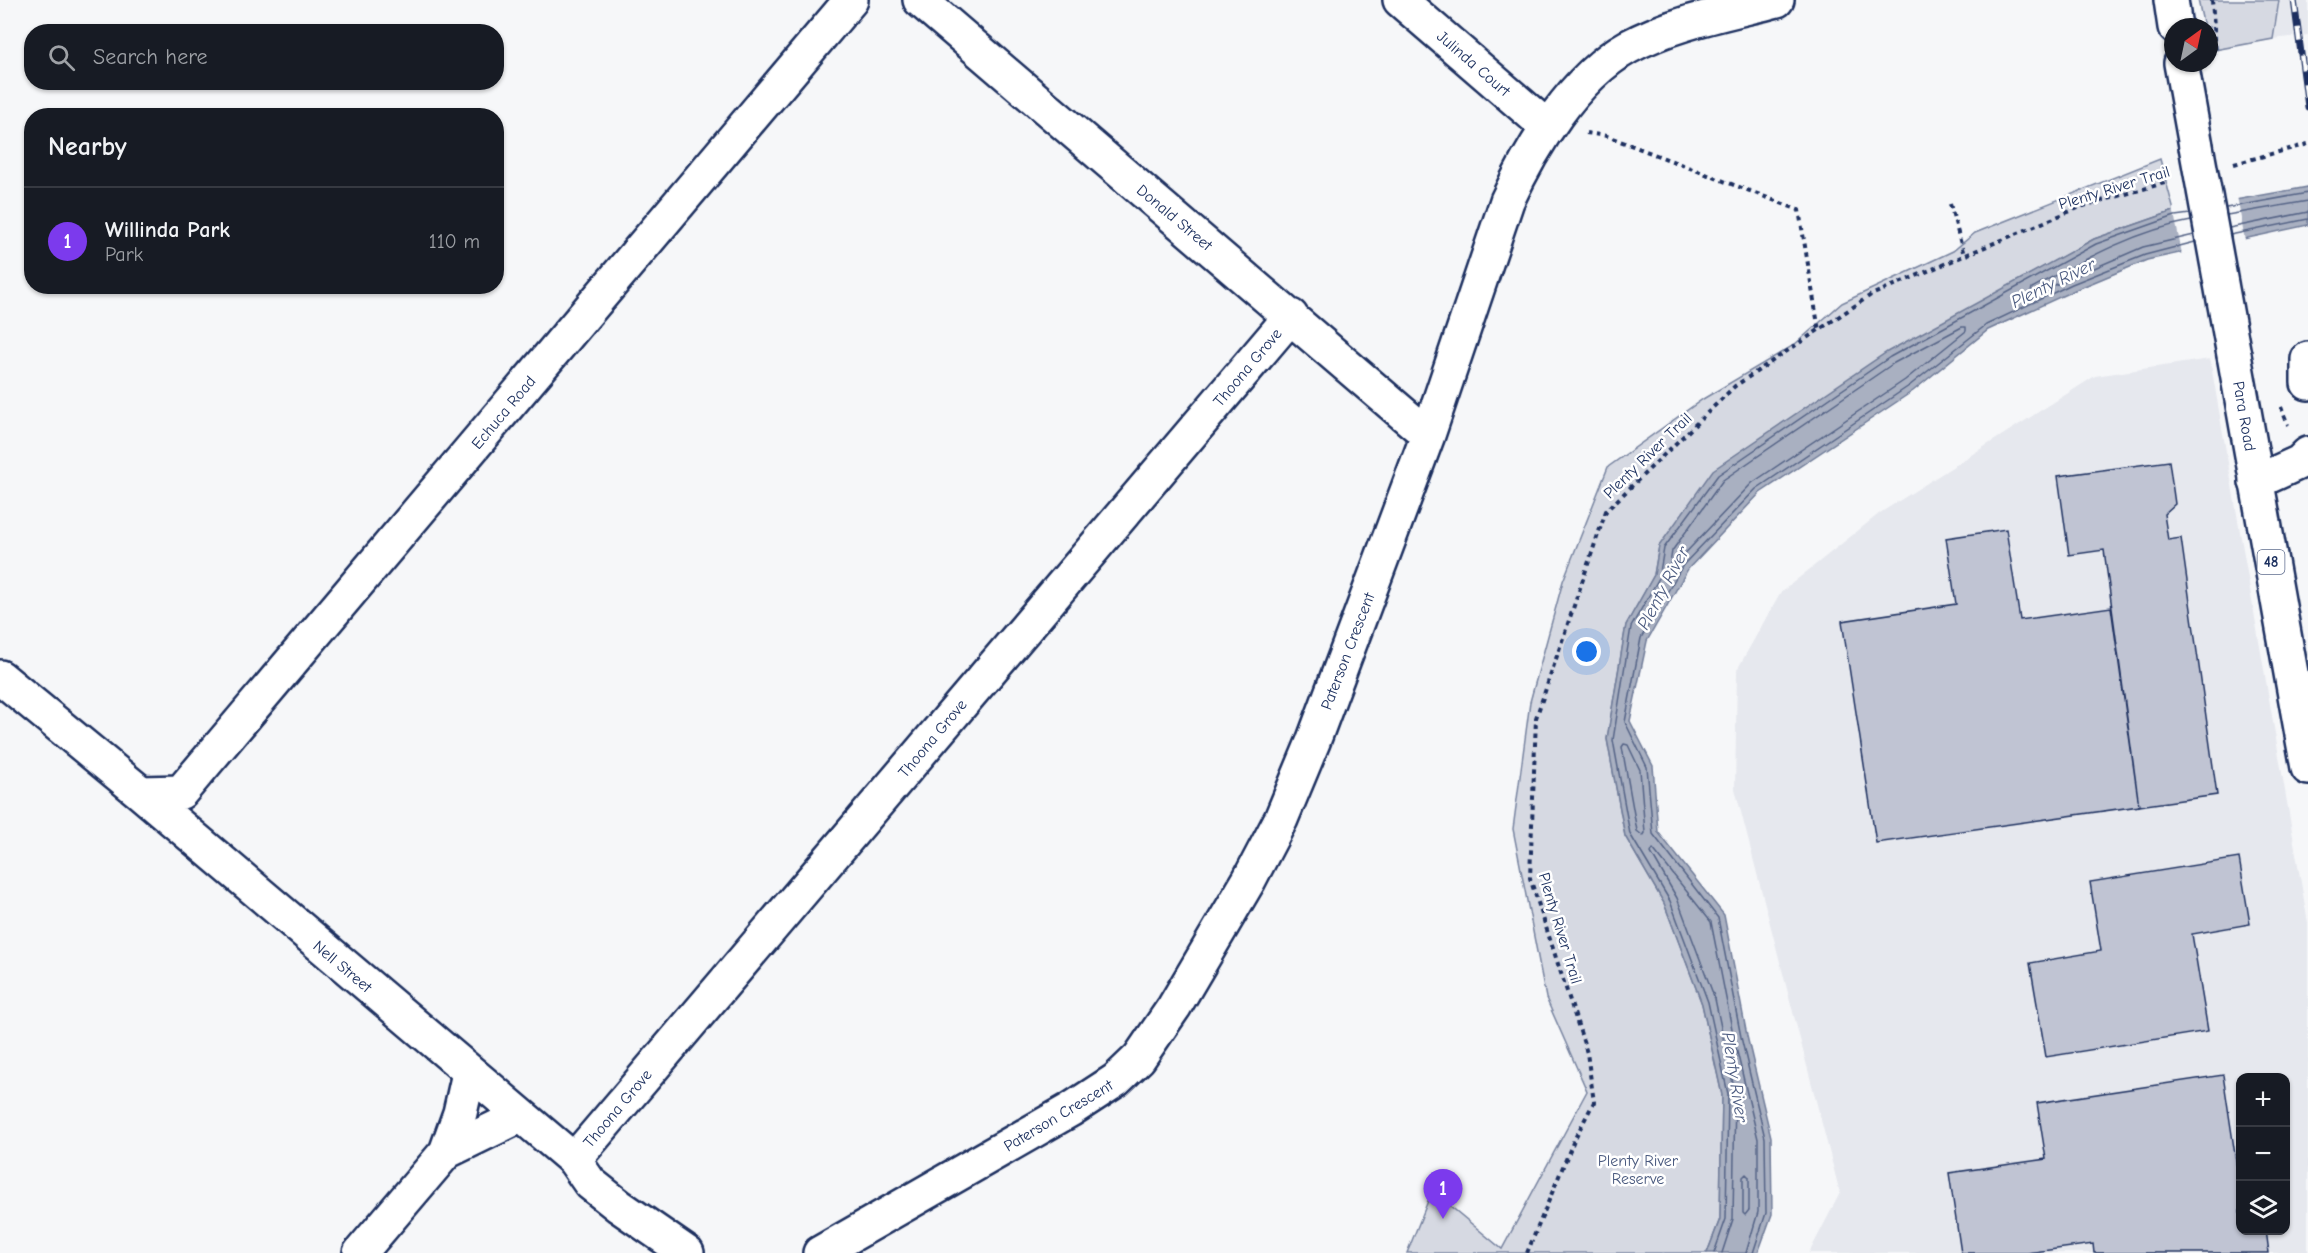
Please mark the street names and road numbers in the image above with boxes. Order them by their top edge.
street label: Julinda Court [1433,27,1514,101]
street label: Plenty River Trail [2056,162,2172,213]
street label: Donald Street [1133,181,1216,255]
street label: Thoona Grove [1210,325,1286,410]
street label: Echuca Road [468,372,540,453]
street label: Para Road [2229,380,2259,453]
street label: Plenty River Trail [1600,409,1695,502]
road number: 48 [2258,550,2284,574]
street label: Paterson Crescent [1317,590,1379,712]
street label: Thoona Grove [895,696,971,781]
street label: Plenty River Trail [1535,870,1586,986]
street label: Nell Street [309,937,376,997]
street label: Thoona Grove [580,1066,656,1151]
street label: Paterson Crescent [1001,1076,1117,1155]

